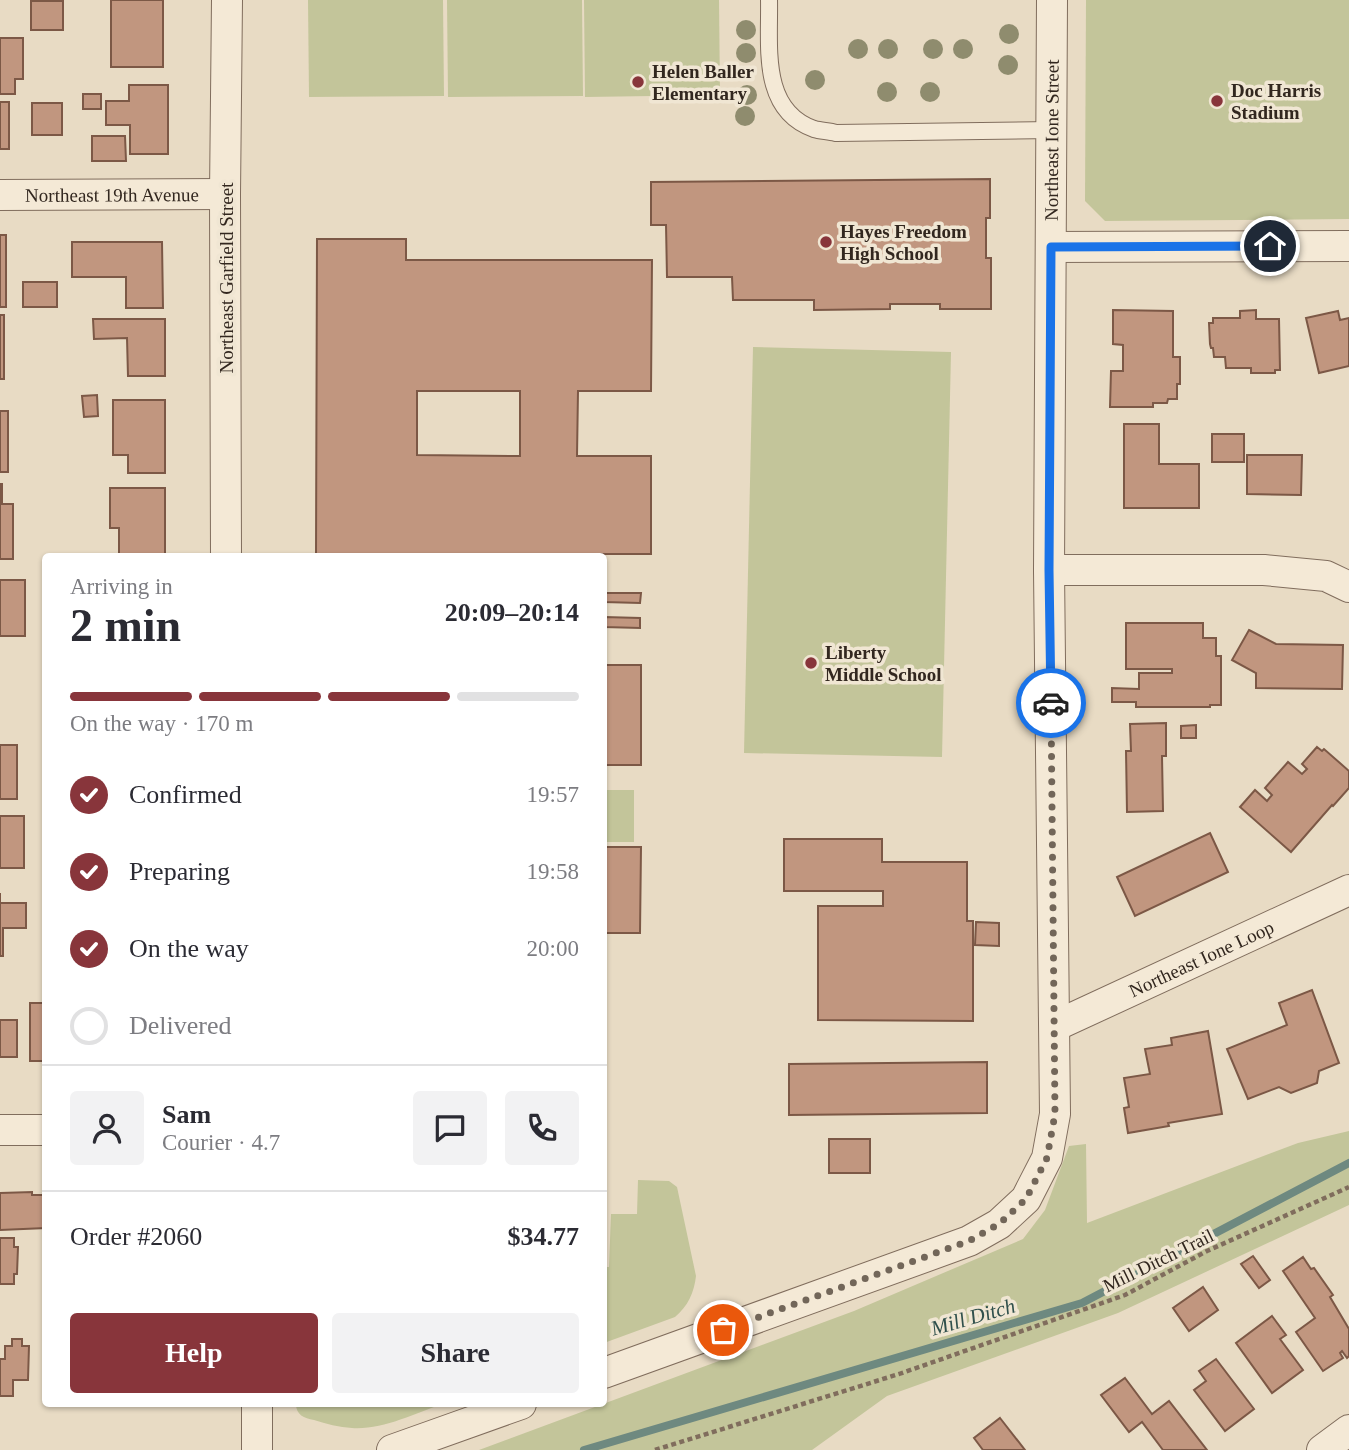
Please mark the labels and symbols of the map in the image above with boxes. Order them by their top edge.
street label: Northeast Ione Street [1041,59,1063,221]
place label: Helen Baller Elementary [652,61,754,104]
marker: Helen Baller Elementary [630,74,646,90]
place label: Doc Harris Stadium [1231,80,1321,123]
marker: Doc Harris Stadium [1209,93,1225,109]
street label: Northeast Garfield Street [216,182,237,373]
street label: Northeast 19th Avenue [25,184,199,206]
pin [1240,216,1300,276]
place label: Hayes Freedom High School [840,221,967,264]
marker: Hayes Freedom High School [818,234,834,250]
place label: Liberty Middle School [825,642,942,685]
marker: Liberty Middle School [803,655,819,671]
courier [1016,668,1086,738]
street label: Northeast Ione Loop [1126,916,1277,1001]
street label: Mill Ditch Trail [1100,1225,1217,1296]
water label: Mill Ditch [927,1293,1018,1341]
pin [693,1300,753,1360]

